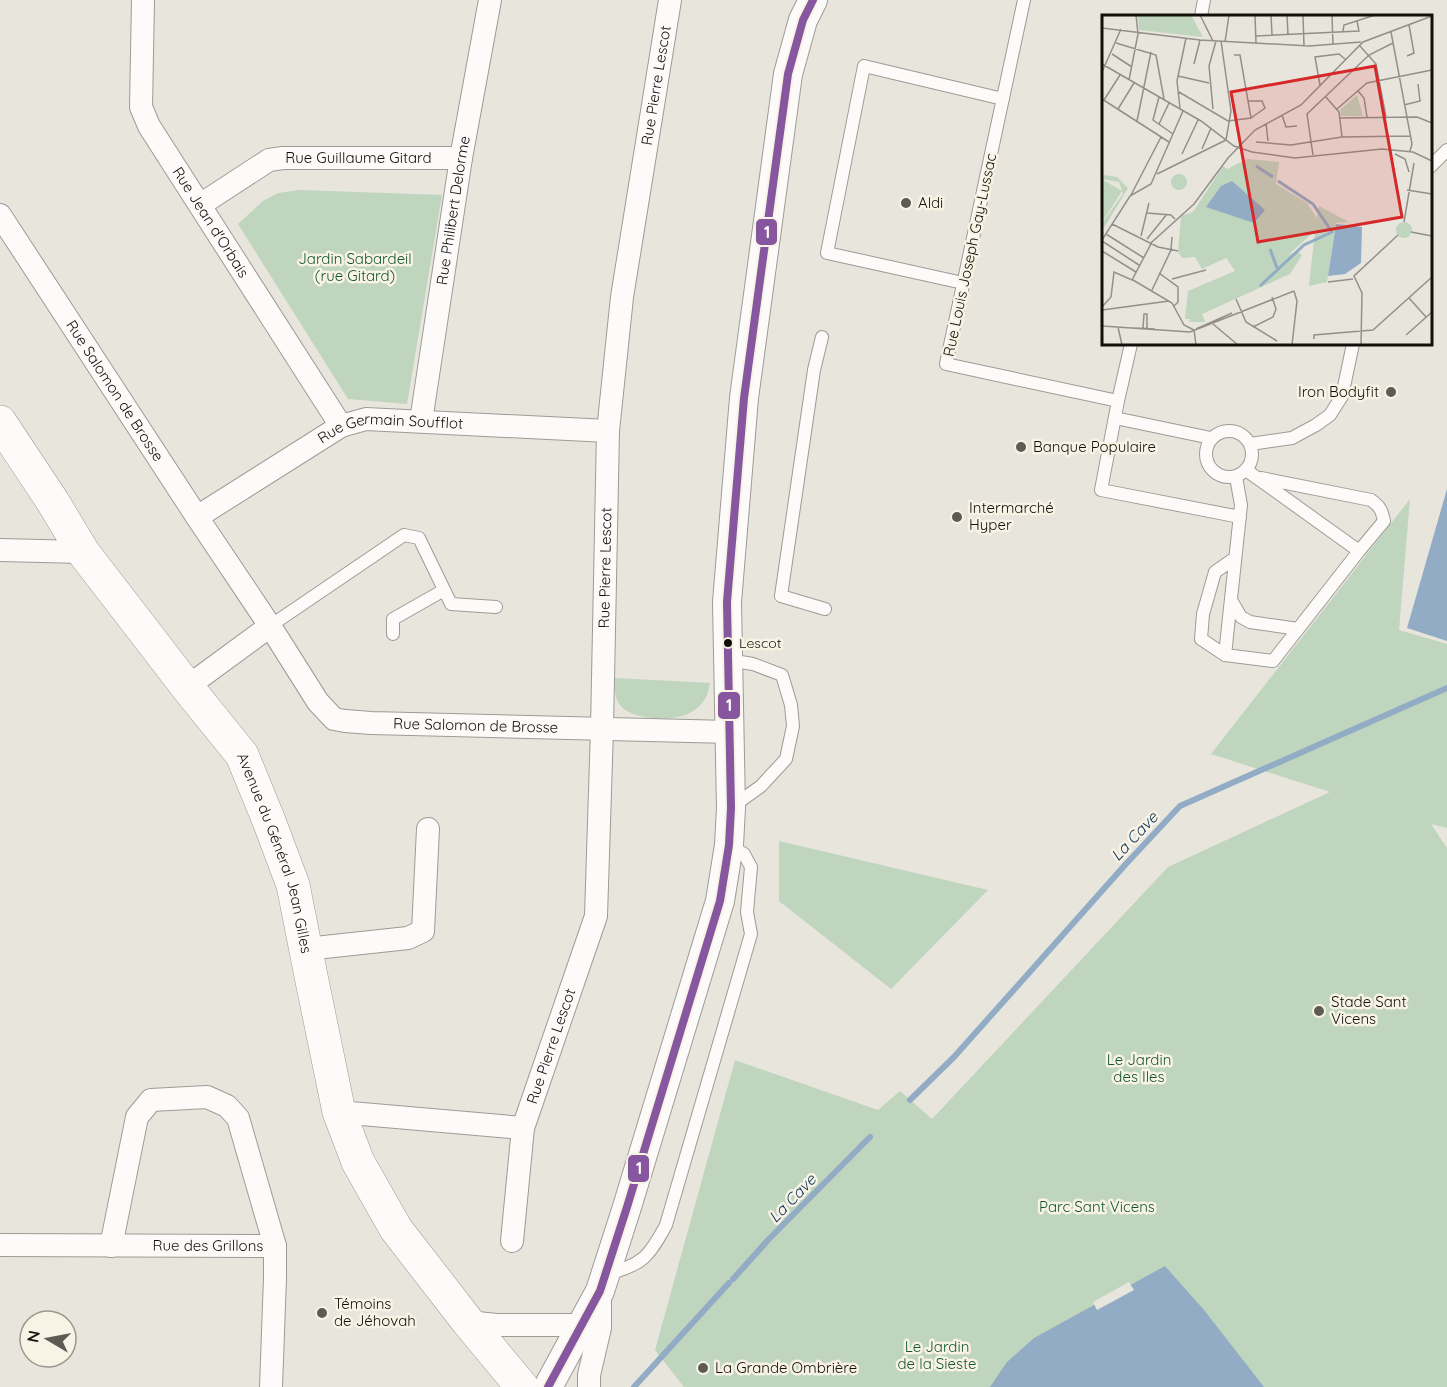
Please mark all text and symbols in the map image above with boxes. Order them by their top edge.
inset map [1102,15,1432,345]
street label: Rue Pierre Lescot [637,24,675,147]
street label: Rue Philibert Delorme [432,134,474,286]
street label: Rue Guillaume Gitard [285,148,432,167]
street label: Rue Louis Joseph Gay-Lussac [939,151,1000,358]
street label: Rue Jean d'Orbais [169,163,254,281]
place label: Aldi [918,193,943,212]
marker: Aldi [899,196,913,210]
line badge: 1 [755,218,778,246]
text: 1 [764,222,770,242]
park label: Jardin Sabardeil (rue Gitard) [298,249,412,285]
street label: Rue Salomon de Brosse [62,316,168,465]
place label: Iron Bodyfit [1298,382,1379,401]
marker: Iron Bodyfit [1384,385,1398,399]
street label: Rue Germain Soufflot [314,409,464,447]
place label: Banque Populaire [1033,437,1156,456]
marker: Banque Populaire [1014,440,1028,454]
place label: Intermarché Hyper [969,498,1054,534]
street label: Rue Pierre Lescot [594,507,615,629]
marker: Intermarché Hyper [950,510,964,524]
place label: Lescot [739,634,782,652]
marker: Lescot [722,637,734,649]
line badge: 1 [717,691,741,720]
text: 1 [726,695,732,715]
street label: Rue Salomon de Brosse [393,714,558,737]
street label: Avenue du Général Jean Gilles [233,750,316,955]
water label: La Cave [1106,807,1162,865]
street label: Rue Pierre Lescot [522,986,579,1106]
place label: Stade Sant Vicens [1331,992,1407,1028]
marker: Stade Sant Vicens [1312,1004,1326,1018]
park label: Le Jardin des Iles [1107,1050,1171,1086]
line badge: 1 [627,1154,650,1183]
text: 1 [636,1158,642,1178]
water label: La Cave [764,1169,821,1227]
park label: Parc Sant Vicens [1039,1197,1155,1216]
street label: Rue des Grillons [153,1236,263,1255]
place label: Témoins de Jéhovah [334,1294,416,1330]
marker: Témoins de Jéhovah [315,1306,329,1320]
north arrow [18,1309,78,1369]
text: N [22,1329,44,1344]
park label: Le Jardin de la Sieste [898,1337,976,1373]
place label: La Grande Ombrière [715,1358,857,1377]
marker: La Grande Ombrière [696,1361,710,1375]

